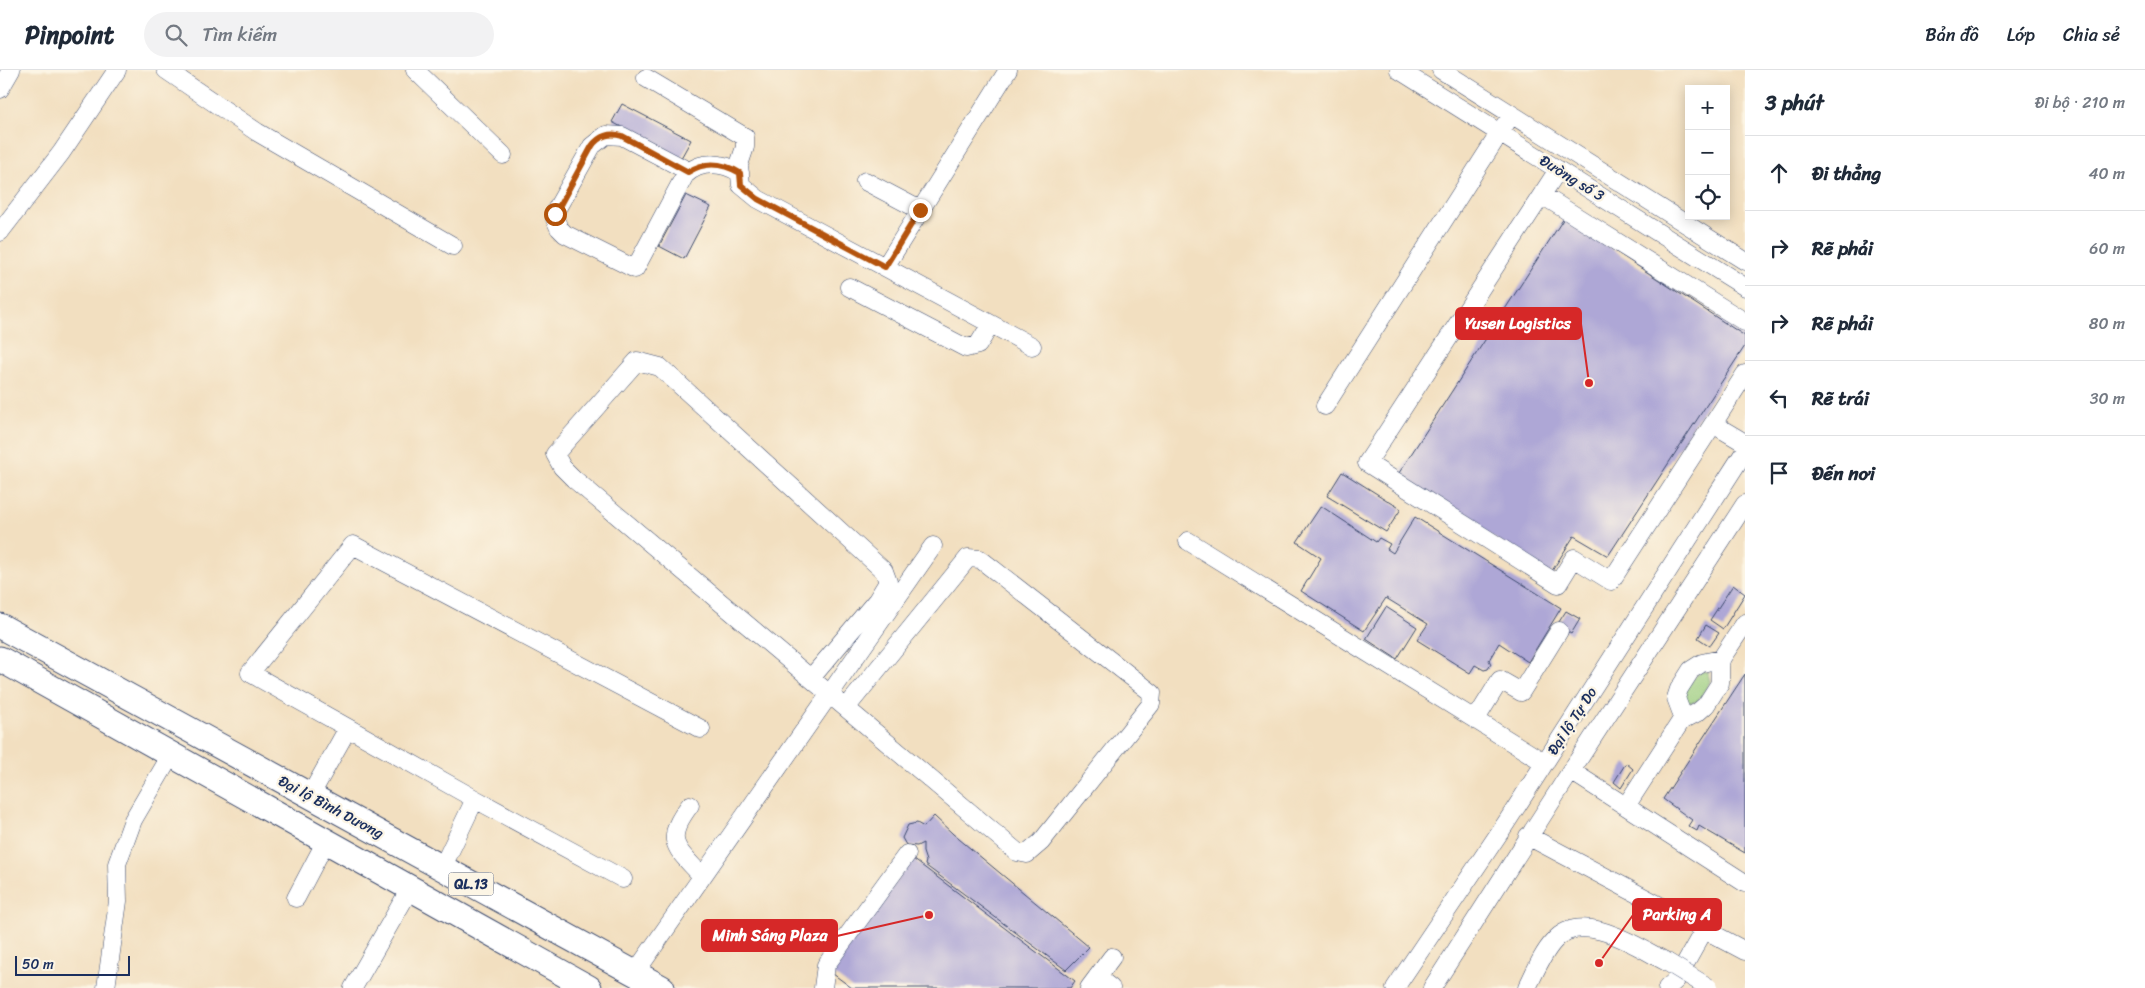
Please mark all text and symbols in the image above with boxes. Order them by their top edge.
search box [144,12,494,57]
text: Pinpoint [25,14,114,56]
text: Tìm kiếm [202,18,277,51]
text: Bản đồ [1925,19,1979,51]
text: Lớp [2007,19,2035,51]
text: Chia sẻ [2063,19,2120,51]
icon: search [162,21,190,49]
text: 3 phút [1765,84,1824,122]
map controls [1685,85,1730,220]
button: + [1685,85,1730,130]
text: Đi bộ · 210 m [2035,88,2125,117]
button: − [1685,130,1730,175]
street label: Đường số 3 [1534,148,1610,208]
text: Đi thẳng [1812,157,1881,190]
icon: ahead [1765,159,1793,187]
text: 40 m [2088,159,2125,188]
button: locate [1685,175,1730,220]
route end [909,199,932,222]
route start [544,203,567,226]
text: Rẽ phải [1812,232,1873,265]
icon: right [1765,234,1793,262]
text: 60 m [2089,234,2125,263]
text: Rẽ phải [1812,307,1873,340]
callout: Yusen Logistics [1456,308,1581,339]
text: Yusen Logistics [1465,309,1572,338]
icon: right [1765,309,1793,337]
text: 80 m [2089,309,2125,338]
text: Rẽ trái [1812,382,1869,415]
icon: left [1765,384,1793,412]
text: 30 m [2090,384,2125,413]
text: Đến nơi [1812,457,1875,490]
icon: arrive [1765,459,1793,487]
street label: Đại lộ Tự Do [1540,681,1604,760]
street label: Đại lộ Bình Dương [273,768,389,846]
road number: QL.13 [448,872,494,896]
callout: Parking A [1633,899,1721,930]
text: Parking A [1643,900,1711,929]
callout: Minh Sáng Plaza [702,920,837,951]
text: Minh Sáng Plaza [711,921,828,950]
text: 50 m [22,952,54,977]
scale bar [15,953,130,976]

